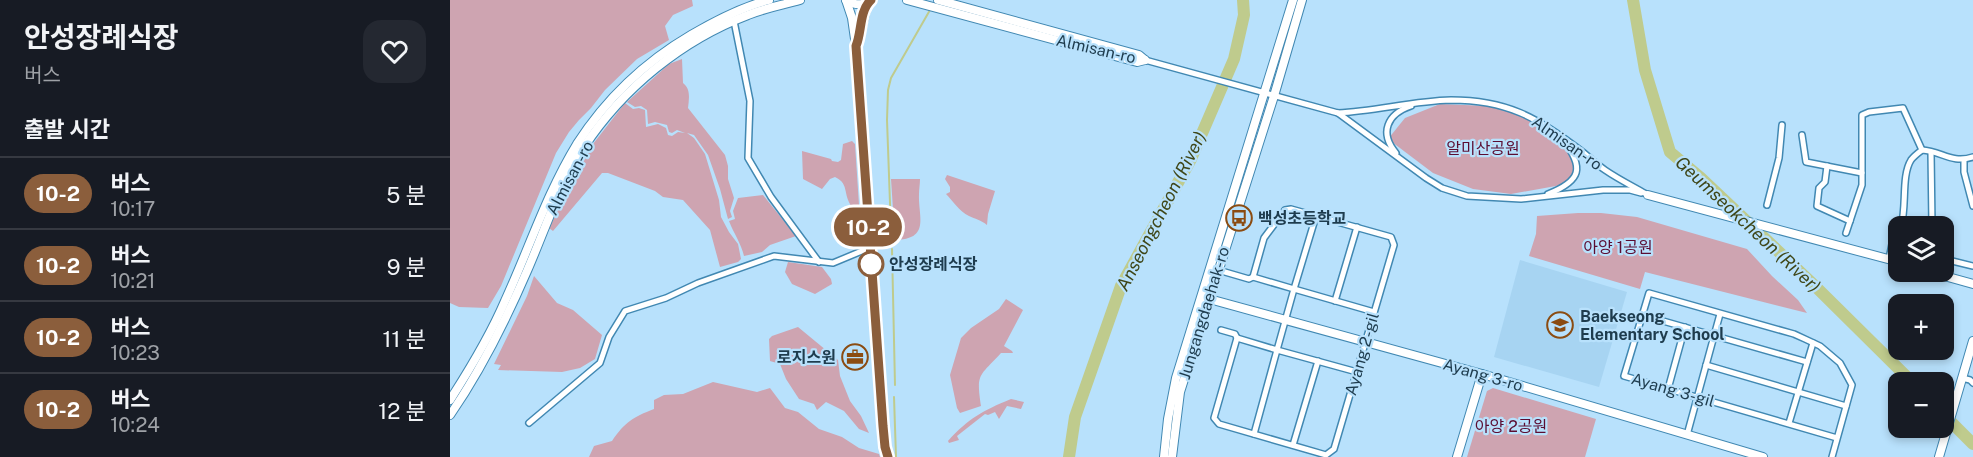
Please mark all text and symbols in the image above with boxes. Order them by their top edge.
text: 안성장례식장 [24,20,179,53]
button: heart [363,20,426,83]
street label: Almisan-ro [1054,31,1138,67]
text: 버스 [24,63,61,87]
street label: Almisan-ro [1528,112,1606,174]
text: 출발 시간 [24,116,110,142]
water label: Anseongcheon (River) [1112,128,1210,294]
street label: Almisan-ro [543,138,597,218]
park label: 알미산공원 [1446,139,1520,158]
water label: Geumseokcheon (River) [1671,151,1825,297]
text: 버스 [110,170,151,196]
text: 10-2 [36,181,80,206]
text: 5 분 [386,182,426,208]
text: 10:17 [110,197,155,221]
bus stop icon: 백성초등학교 [1224,203,1254,233]
line badge: 10-2 [826,208,910,246]
place label: 백성초등학교 [1258,209,1347,228]
text: 10-2 [846,215,890,240]
map controls [1888,216,1954,438]
button: layers [1888,216,1954,282]
park label: 아양 1공원 [1583,238,1653,257]
text: 버스 [110,242,151,268]
street label: Jungangdaehak-ro [1175,244,1233,382]
marker: 안성장례식장 [858,251,884,277]
text: 10-2 [36,253,80,278]
text: 9 분 [387,254,426,280]
place label: 안성장례식장 [889,255,978,274]
text: 10:21 [110,269,155,293]
button: + [1888,294,1954,360]
place label: Baekseong Elementary School [1580,307,1725,344]
street label: Ayang 2-gil [1341,310,1383,398]
school or university icon: Baekseong Elementary School [1545,310,1575,340]
text: 버스 [110,314,151,340]
text: 10-2 [36,325,80,350]
text: 11 분 [383,326,426,352]
text: 10:23 [110,341,160,365]
office icon: 로지스원 [840,342,870,372]
place label: 로지스원 [777,348,836,367]
street label: Ayang 3-ro [1441,355,1525,395]
street label: Ayang 3-gil [1629,369,1717,411]
button: − [1888,372,1954,438]
text: 버스 [110,386,151,412]
text: 10-2 [36,397,80,422]
text: 12 분 [378,398,426,424]
text: 10:24 [110,413,160,437]
park label: 아양 2공원 [1475,417,1547,436]

